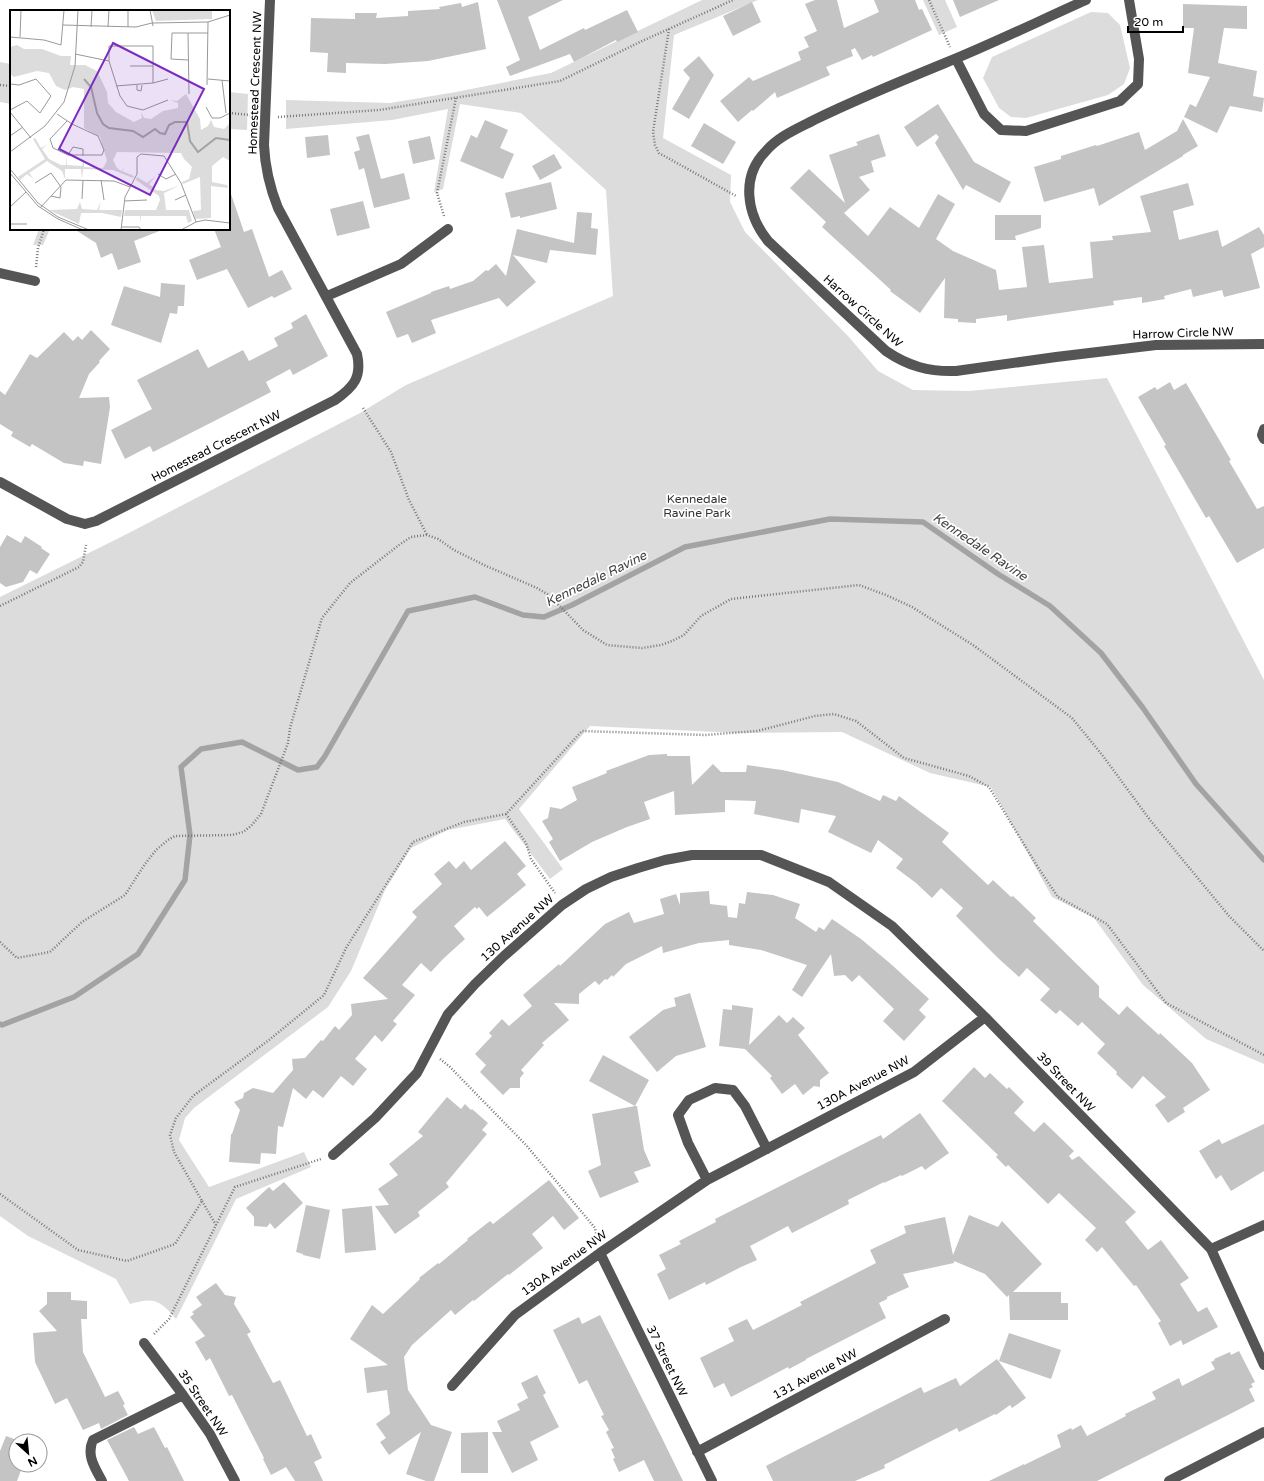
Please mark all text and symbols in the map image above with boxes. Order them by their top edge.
scale bar [1128,8,1183,34]
inset map [10,10,230,230]
street label: Homestead Crescent NW [246,11,264,155]
text: 20 m [1134,15,1163,29]
street label: Harrow Circle NW [821,272,905,350]
street label: Harrow Circle NW [1132,324,1234,342]
street label: Homestead Crescent NW [149,407,283,485]
park label: Kennedale Ravine Park [663,492,731,520]
water label: Kennedale Ravine [930,509,1031,585]
water label: Kennedale Ravine [543,547,650,610]
street label: 130 Avenue NW [478,891,556,965]
street label: 39 Street NW [1034,1049,1098,1115]
street label: 130A Avenue NW [814,1053,912,1113]
street label: 130A Avenue NW [518,1227,610,1299]
street label: 37 Street NW [644,1323,690,1399]
street label: 131 Avenue NW [770,1346,860,1402]
street label: 35 Street NW [176,1367,230,1439]
north arrow [8,1433,48,1473]
text: N [25,1454,39,1469]

